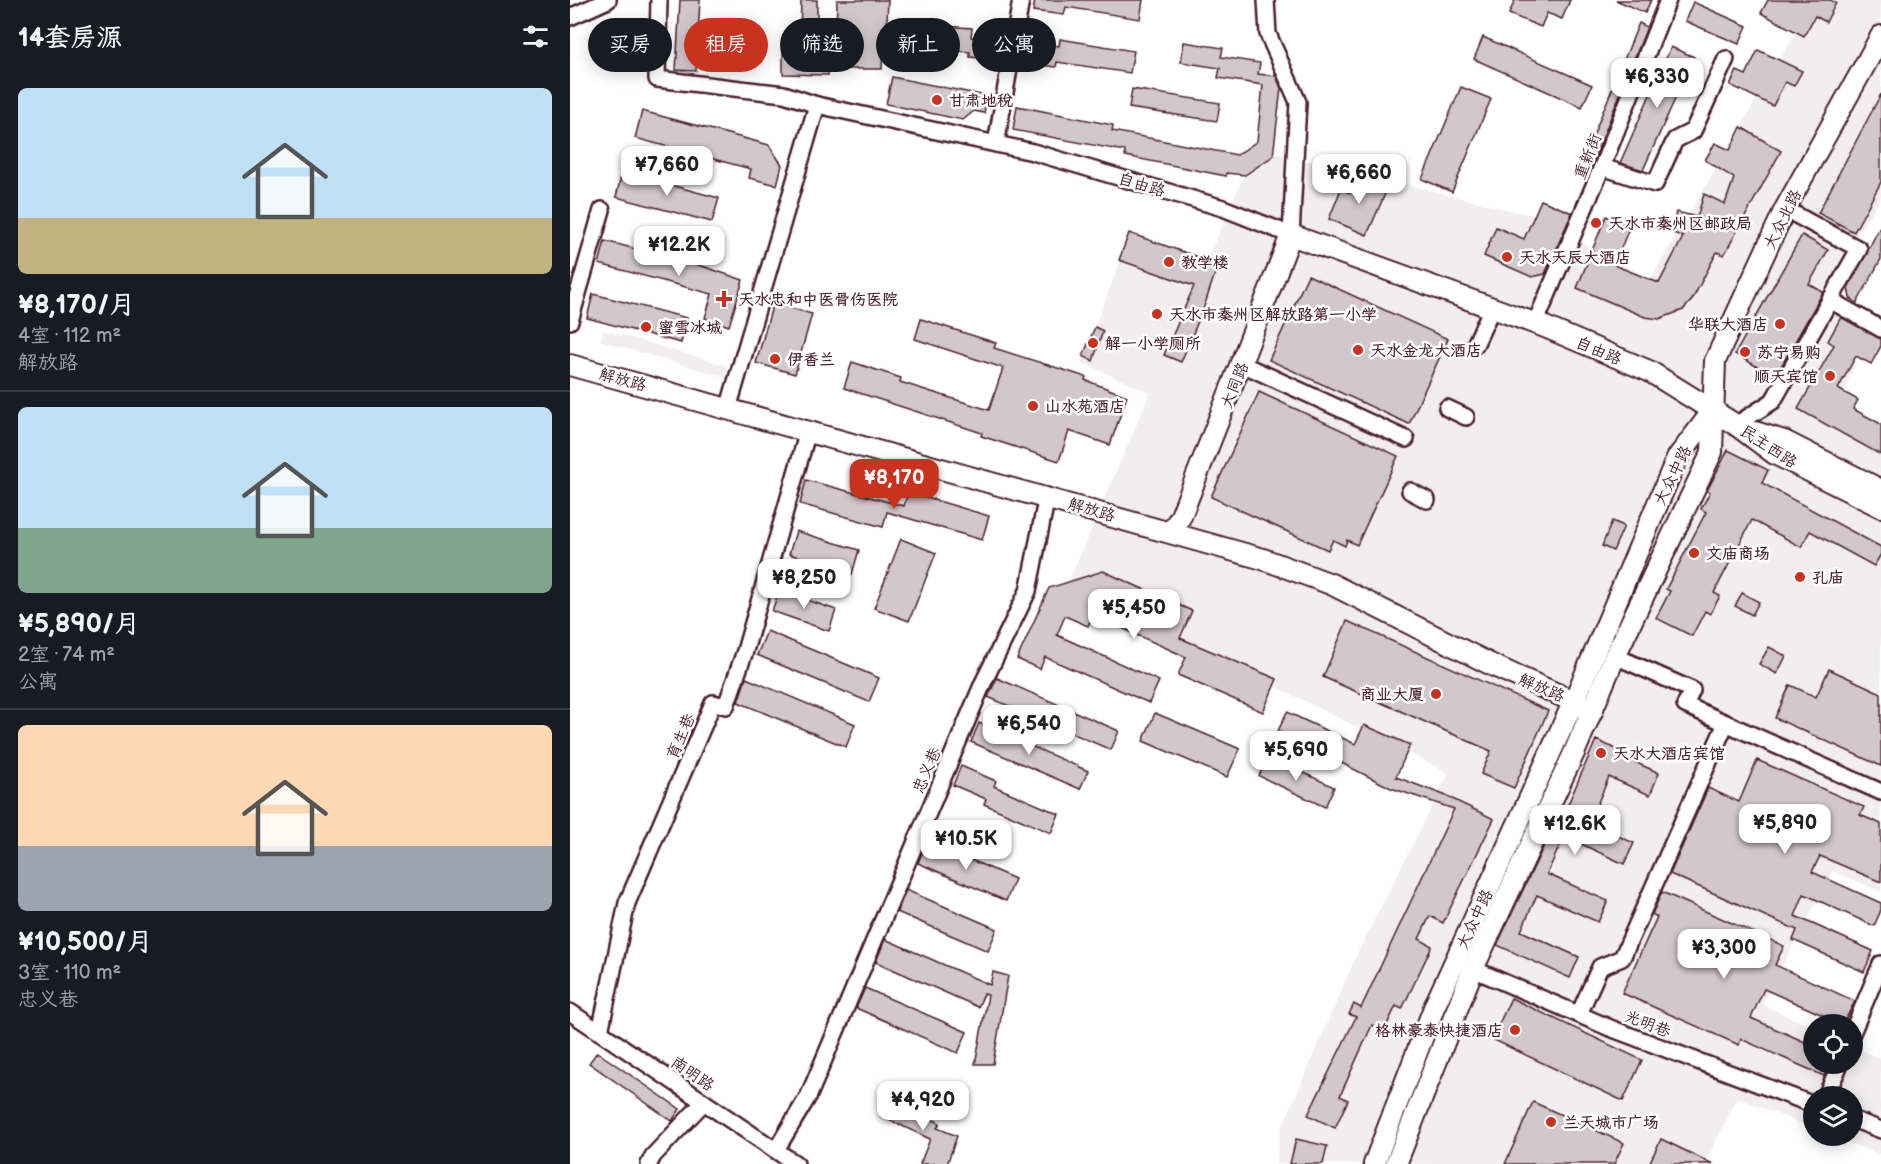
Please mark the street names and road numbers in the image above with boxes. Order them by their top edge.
street label: 重新街 [1571,131,1606,182]
street label: 自由路 [1116,169,1167,202]
street label: 大众北路 [1761,187,1806,253]
street label: 自由路 [1573,333,1624,370]
street label: 大同路 [1218,360,1253,411]
street label: 解放路 [597,365,648,396]
street label: 民主西路 [1736,422,1800,473]
street label: 大众中路 [1651,443,1696,509]
street label: 解放路 [1066,495,1117,526]
street label: 解放路 [1516,670,1567,707]
street label: 育生巷 [663,711,700,762]
street label: 忠义巷 [909,745,946,796]
street label: 大众中路 [1453,887,1497,953]
street label: 光明巷 [1622,1007,1673,1042]
street label: 南明路 [667,1053,717,1096]

